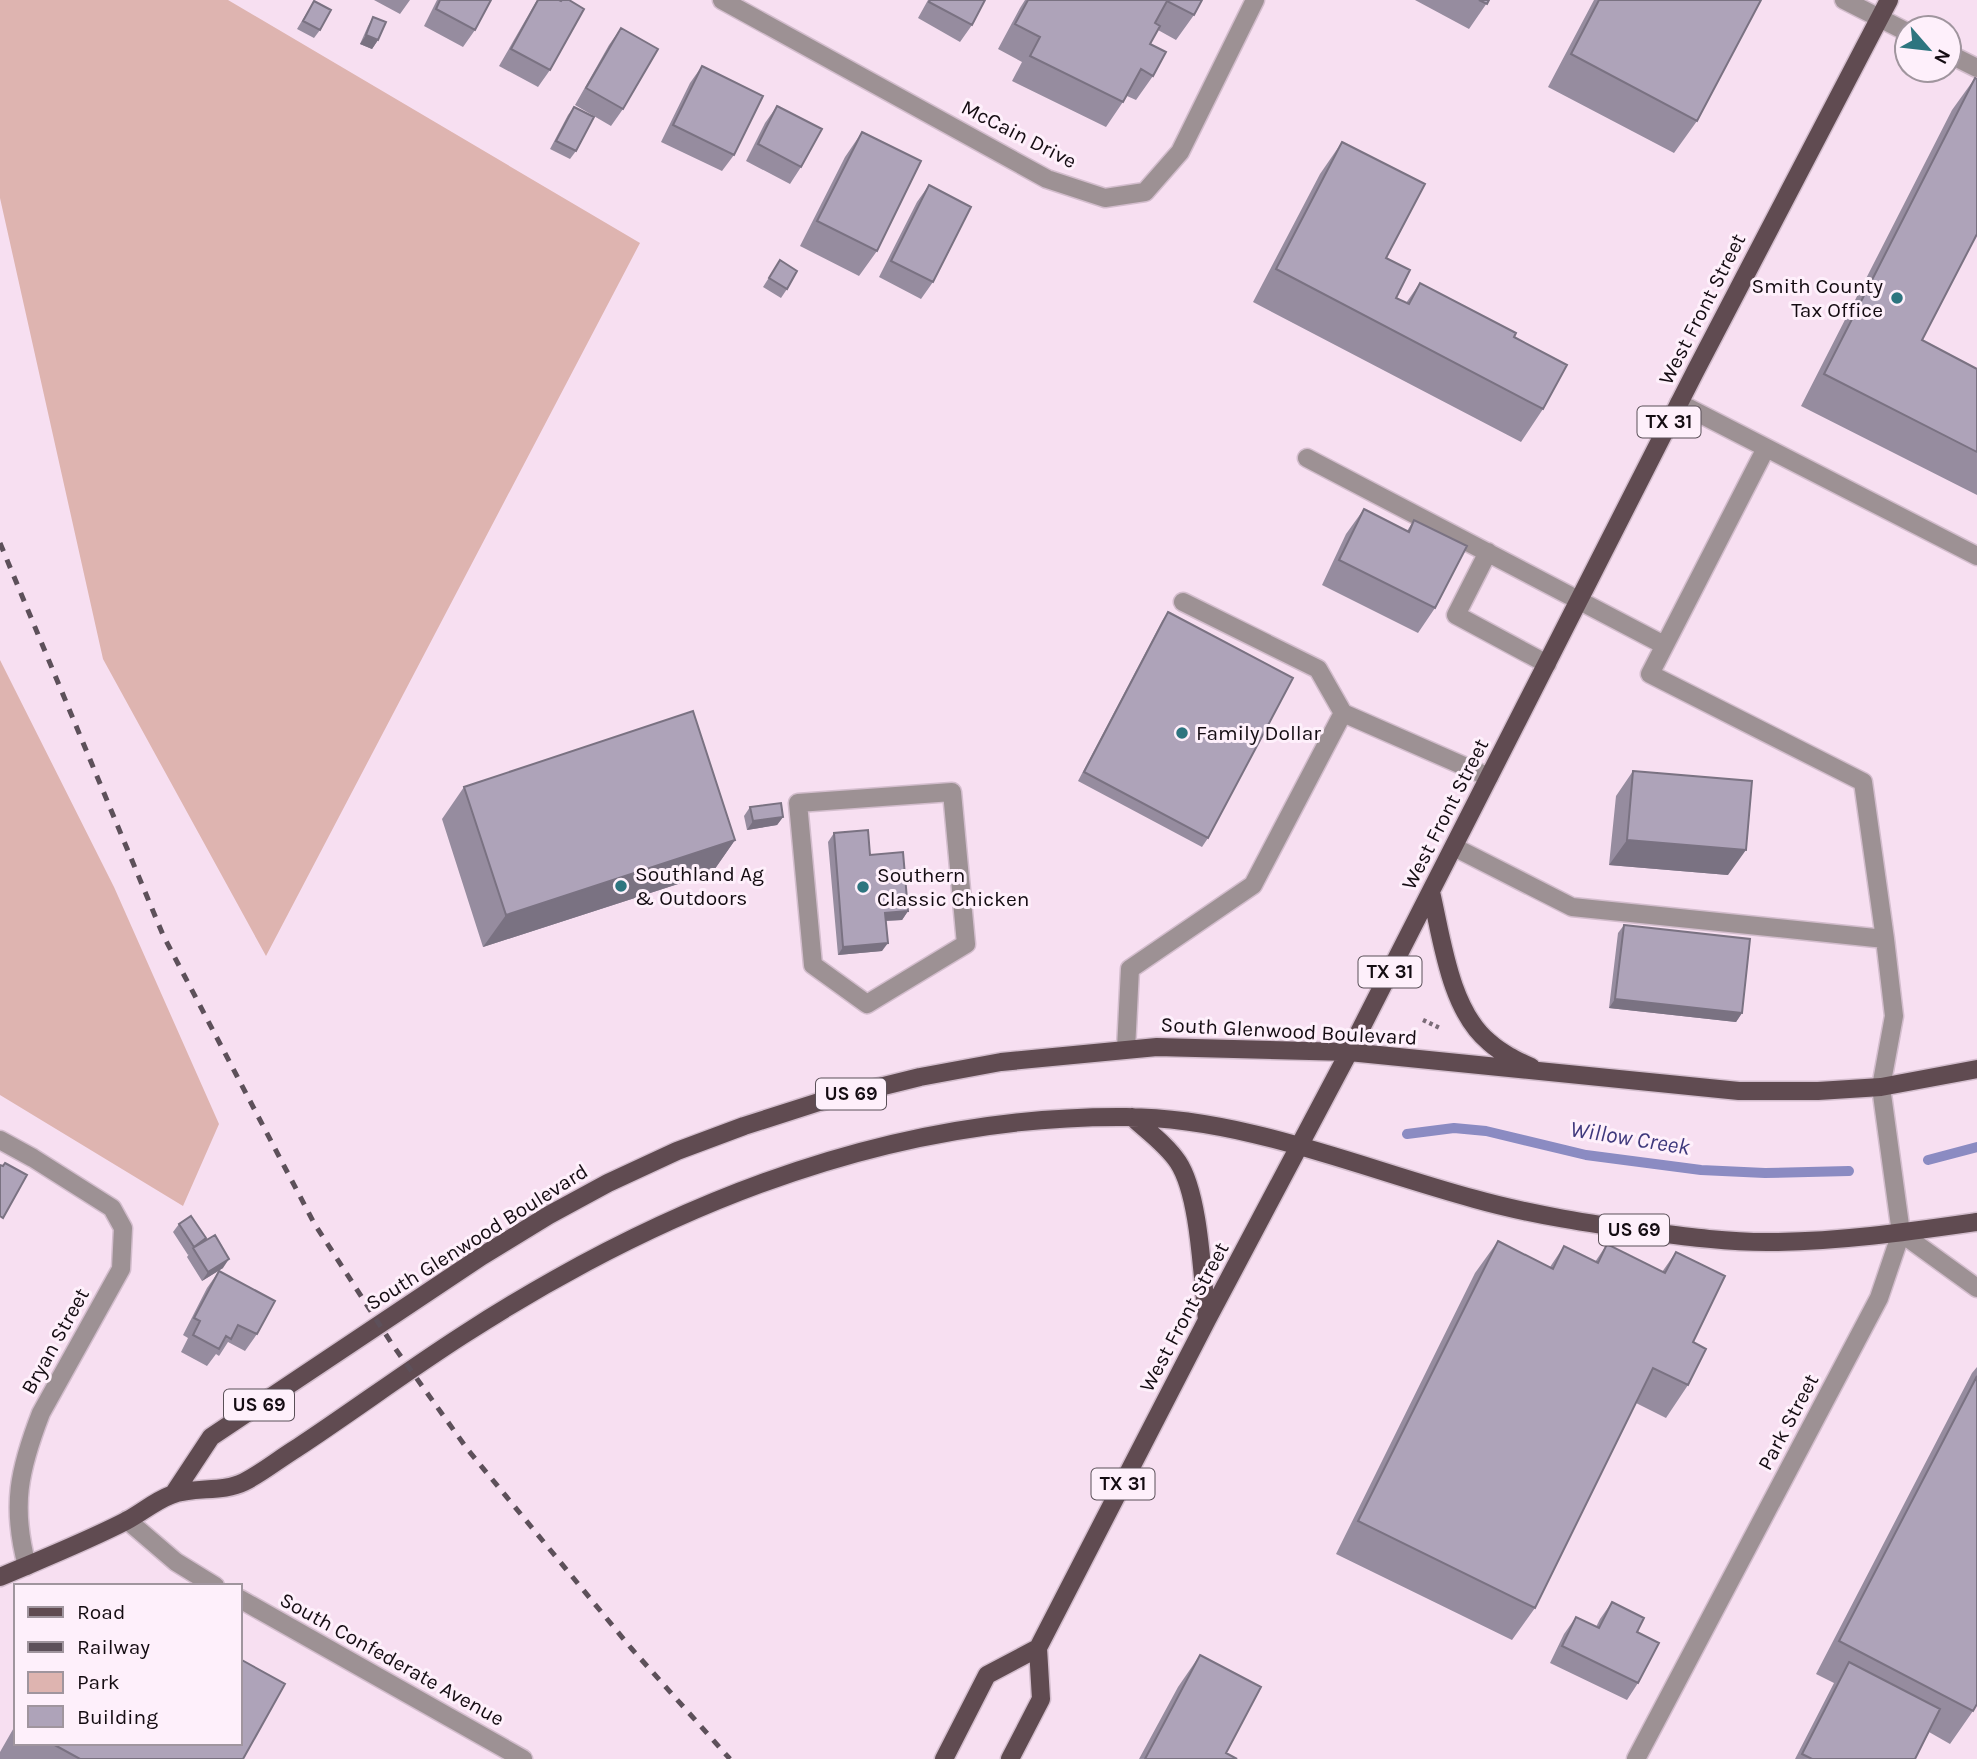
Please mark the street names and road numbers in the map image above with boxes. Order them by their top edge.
street label: McCain Drive [957,95,1081,173]
street label: West Front Street [1654,229,1750,388]
road number: TX 31 [1638,406,1700,438]
street label: West Front Street [1397,734,1493,893]
road number: TX 31 [1358,956,1422,988]
street label: South Glenwood Boulevard [1160,1012,1418,1050]
road number: US 69 [816,1078,886,1110]
street label: South Glenwood Boulevard [362,1159,592,1315]
road number: US 69 [1599,1214,1669,1246]
street label: West Front Street [1134,1238,1234,1396]
street label: Bryan Street [16,1284,94,1398]
street label: Park Street [1753,1370,1823,1474]
road number: US 69 [224,1390,294,1420]
road number: TX 31 [1092,1468,1154,1500]
street label: South Confederate Avenue [276,1587,508,1731]

